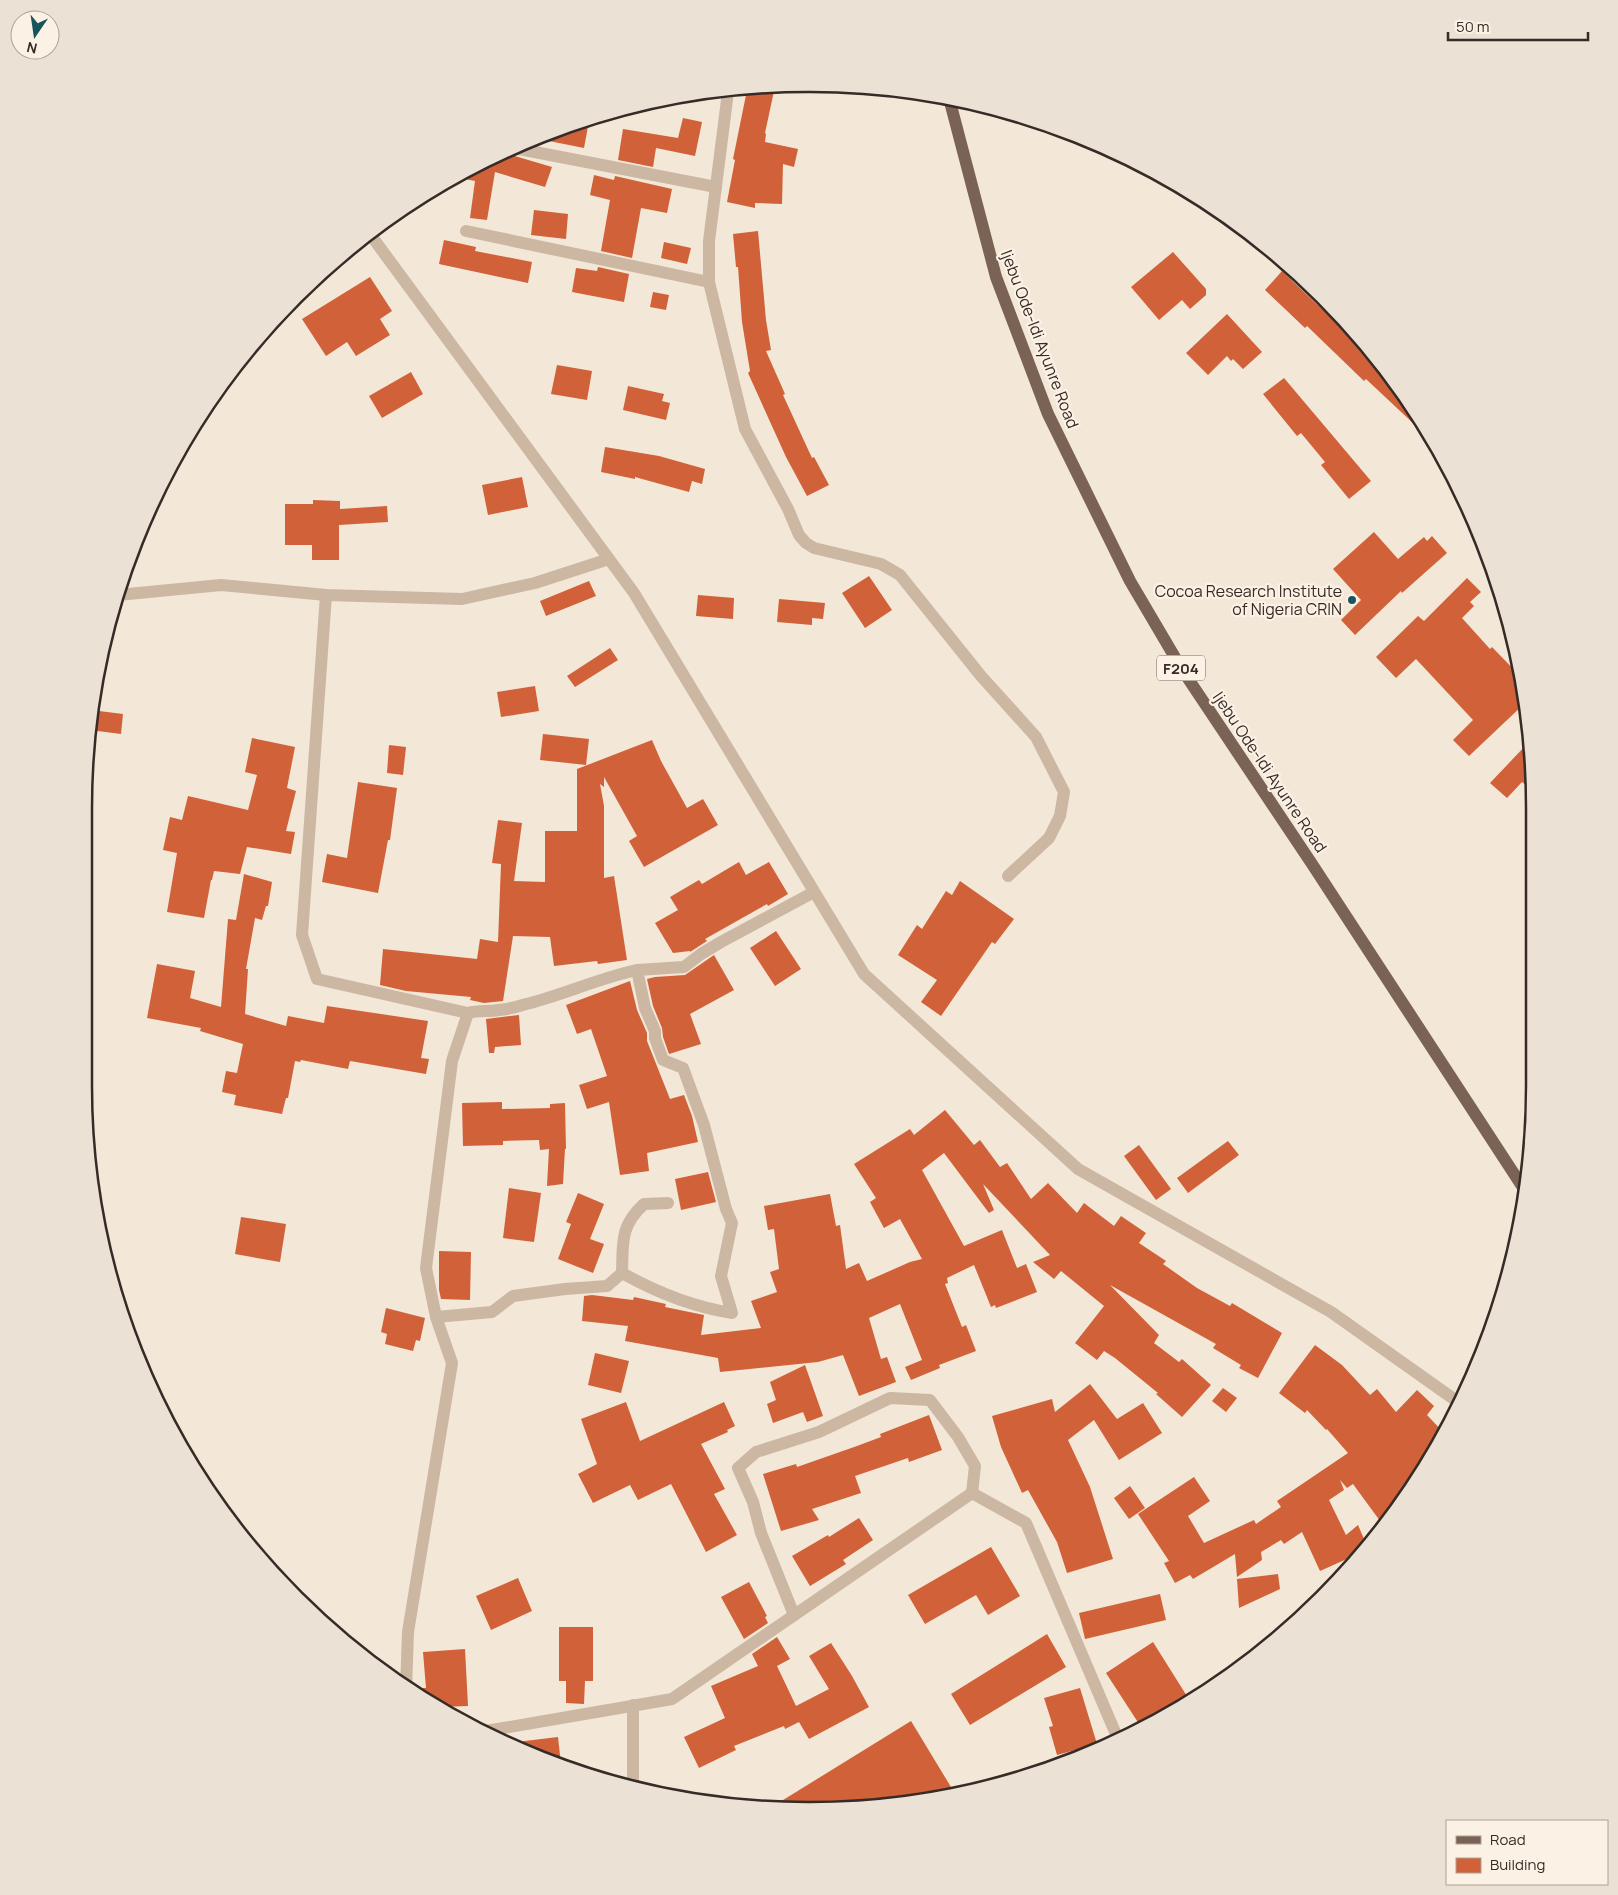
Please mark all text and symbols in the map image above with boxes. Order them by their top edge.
north arrow [10,10,60,60]
scale bar [1448,10,1588,42]
text: 50 m [1456,16,1490,37]
text: N [25,38,39,59]
street label: Ijebu Ode-Idi Ayunre Road [996,247,1084,431]
place label: Cocoa Research Institute of Nigeria CRIN [1155,580,1342,620]
marker: Cocoa Research Institute of Nigeria CRIN [1346,594,1358,606]
road number: F204 [1157,656,1205,680]
street label: Ijebu Ode-Idi Ayunre Road [1208,687,1332,857]
legend [1446,1820,1608,1885]
text: Road [1490,1829,1526,1850]
text: Building [1490,1854,1545,1875]

